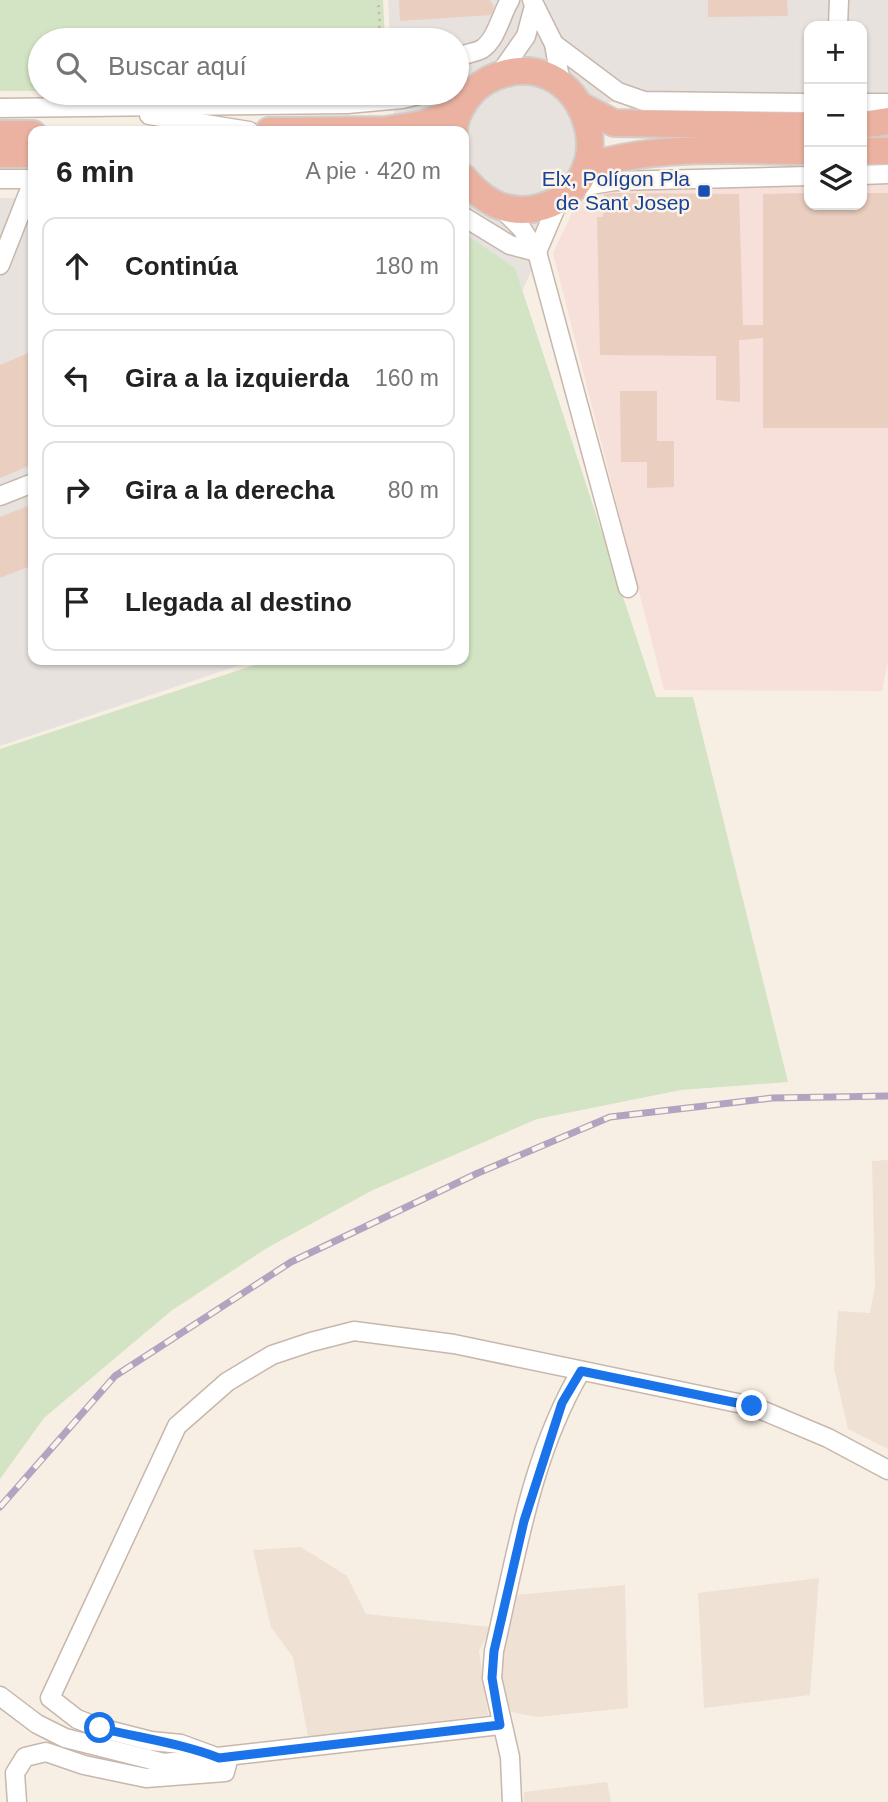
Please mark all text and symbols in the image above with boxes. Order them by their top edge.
map controls [804,21,867,210]
button: + [804,21,867,84]
search box [28,28,469,105]
icon: search [52,48,90,86]
text: Buscar aquí [108,51,247,81]
button: − [804,84,867,147]
button: layers [804,147,867,210]
text: 6 min [56,155,134,188]
text: A pie · 420 m [305,158,441,184]
place label: Elx, Polígon Pla de Sant Josep [542,167,690,214]
marker: Elx, Polígon Pla de Sant Josep [696,183,712,199]
icon: ahead [58,247,96,285]
text: Continúa [125,251,238,281]
text: 180 m [375,253,439,279]
icon: left [58,359,96,397]
text: Gira a la izquierda [125,363,349,393]
text: 160 m [375,365,439,391]
icon: right [58,471,96,509]
text: Gira a la derecha [125,475,335,505]
text: 80 m [388,477,439,503]
icon: arrive [58,583,96,621]
text: Llegada al destino [125,587,352,617]
route end [736,1390,767,1421]
route start [84,1712,115,1743]

